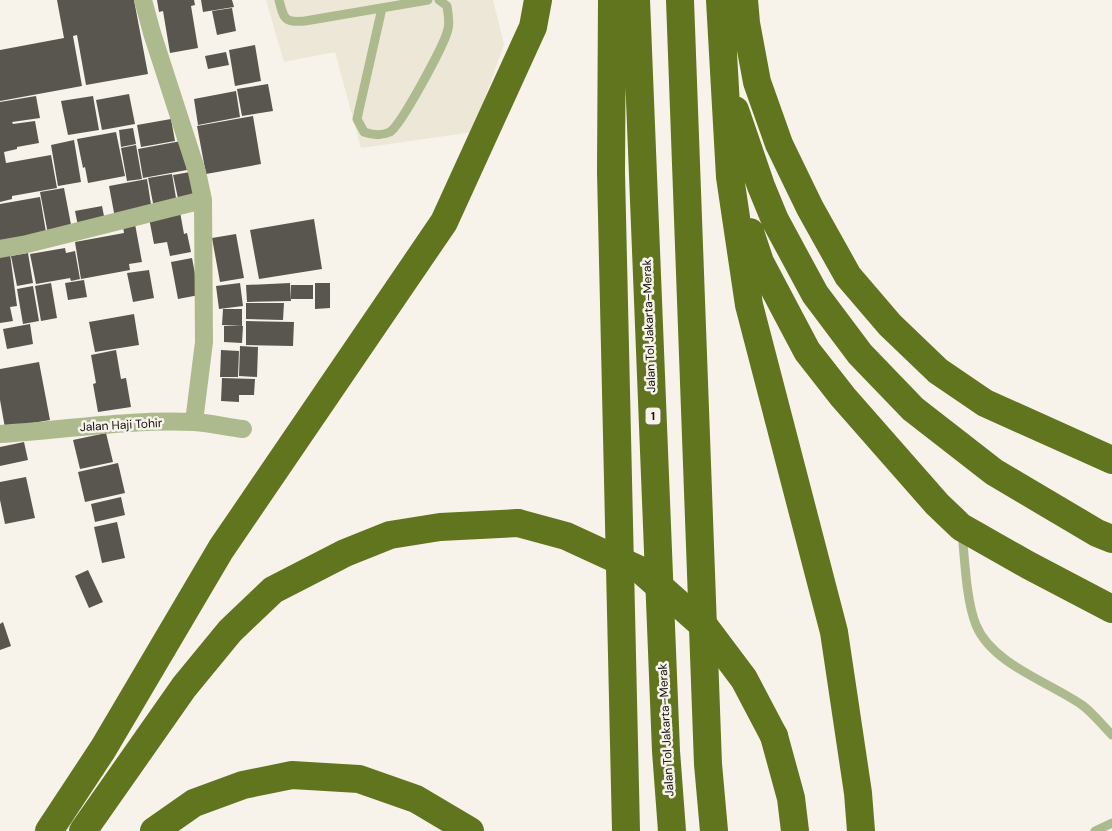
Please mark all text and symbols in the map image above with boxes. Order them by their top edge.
street label: Jalan Tol Jakarta–Merak [639,259,659,393]
road number: 1 [646,408,660,424]
street label: Jalan Haji Tohir [79,415,163,435]
street label: Jalan Tol Jakarta–Merak [655,663,677,797]

